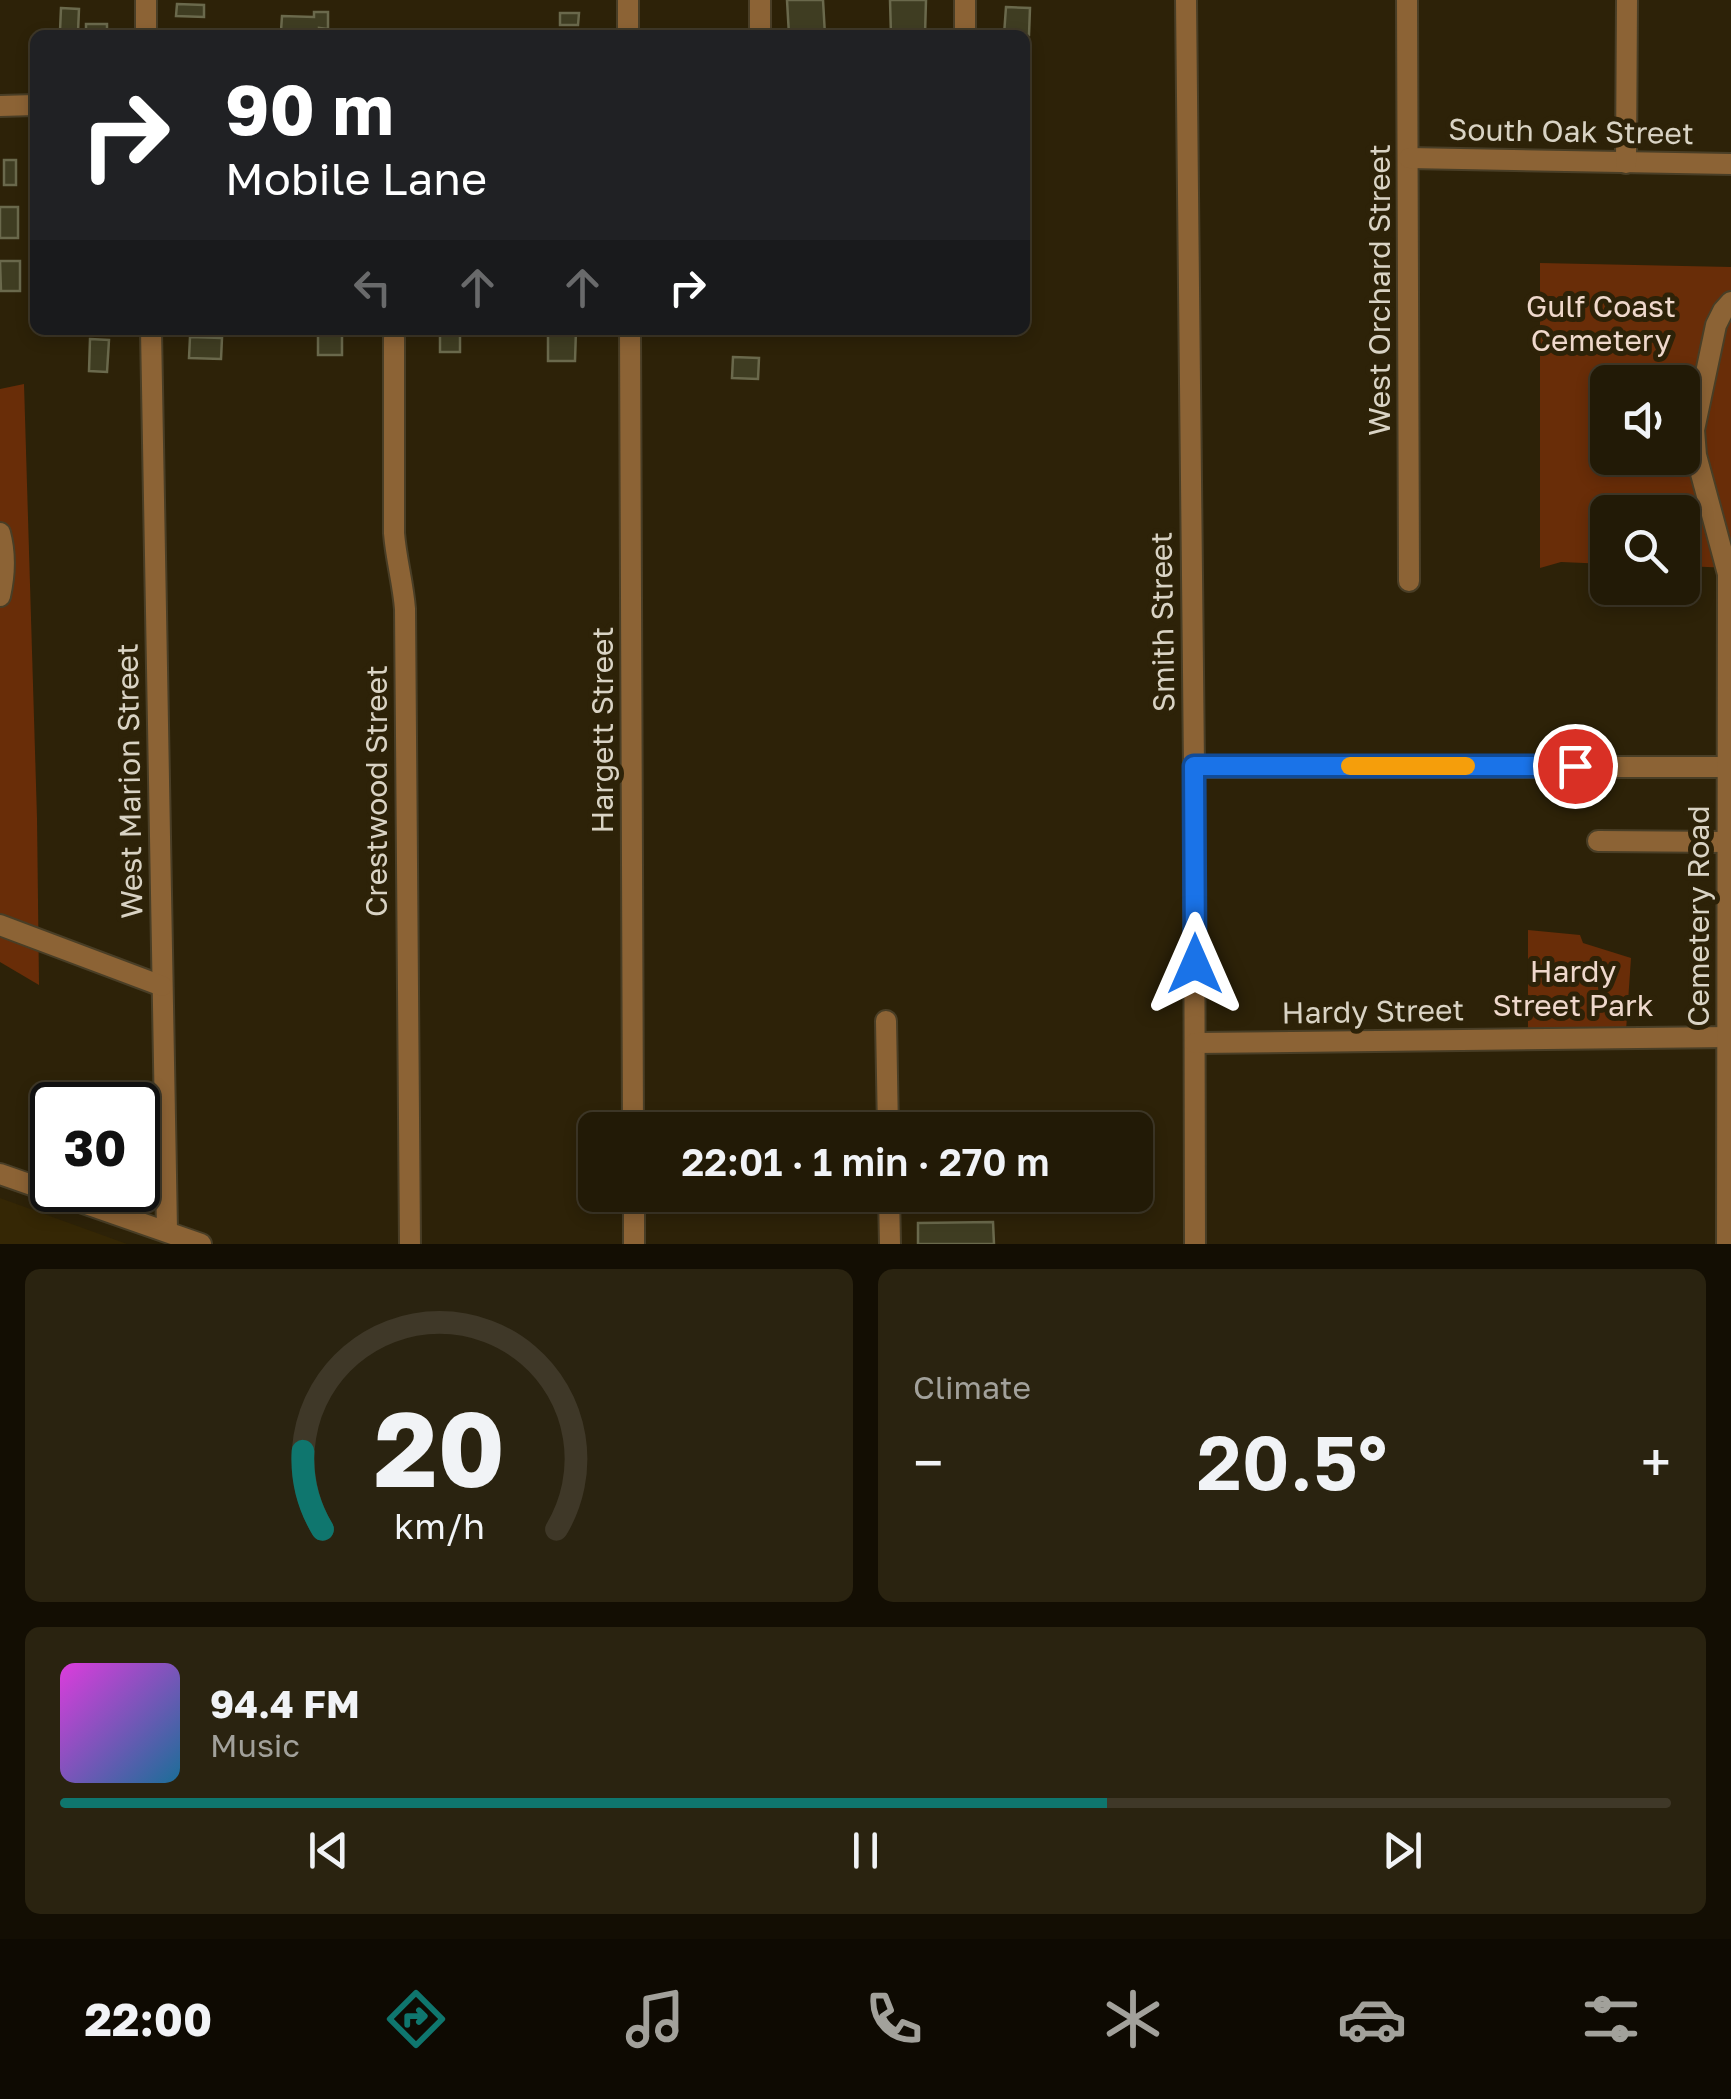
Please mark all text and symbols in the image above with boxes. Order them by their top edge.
text: 90 m [225,66,394,150]
icon: right [60,70,190,200]
street label: South Oak Street [1448,111,1694,151]
street label: West Orchard Street [1361,144,1397,436]
text: Mobile Lane [225,151,487,205]
icon: left [345,260,400,315]
icon: ahead [450,260,505,315]
icon: ahead [555,260,610,315]
icon: right [660,260,715,315]
park label: Gulf Coast Cemetery [1526,288,1676,358]
map controls [1590,365,1700,605]
button: sound [1590,365,1700,475]
button: search [1590,495,1700,605]
street label: Smith Street [1142,531,1182,713]
street label: Hargett Street [584,627,620,834]
street label: West Marion Street [109,643,149,919]
street label: Crestwood Street [358,665,394,917]
pin [1533,724,1618,809]
icon: arrive [1548,739,1603,794]
street label: Cemetery Road [1680,805,1716,1027]
position arrow [1143,912,1247,1016]
park label: Hardy Street Park [1492,953,1654,1023]
street label: Hardy Street [1281,991,1465,1031]
speed limit sign: 30 [30,1082,160,1212]
text: 22:01 · 1 min · 270 m [682,1139,1049,1184]
text: Climate [913,1368,1031,1406]
text: 20 [373,1385,505,1510]
text: 20.5° [1197,1416,1387,1507]
text: − [913,1429,943,1495]
text: + [1641,1429,1671,1495]
text: km/h [394,1504,484,1547]
text: 94.4 FM [210,1681,360,1726]
text: Music [210,1726,300,1764]
icon: previous [301,1823,356,1878]
icon: pause [838,1823,893,1878]
icon: next [1375,1823,1430,1878]
icon: directions [381,1984,451,2054]
icon: music [620,1984,690,2054]
icon: phone [859,1984,929,2054]
icon: climate [1098,1984,1168,2054]
icon: car [1337,1984,1407,2054]
icon: filters [1576,1984,1646,2054]
text: 22:00 [85,1992,212,2046]

